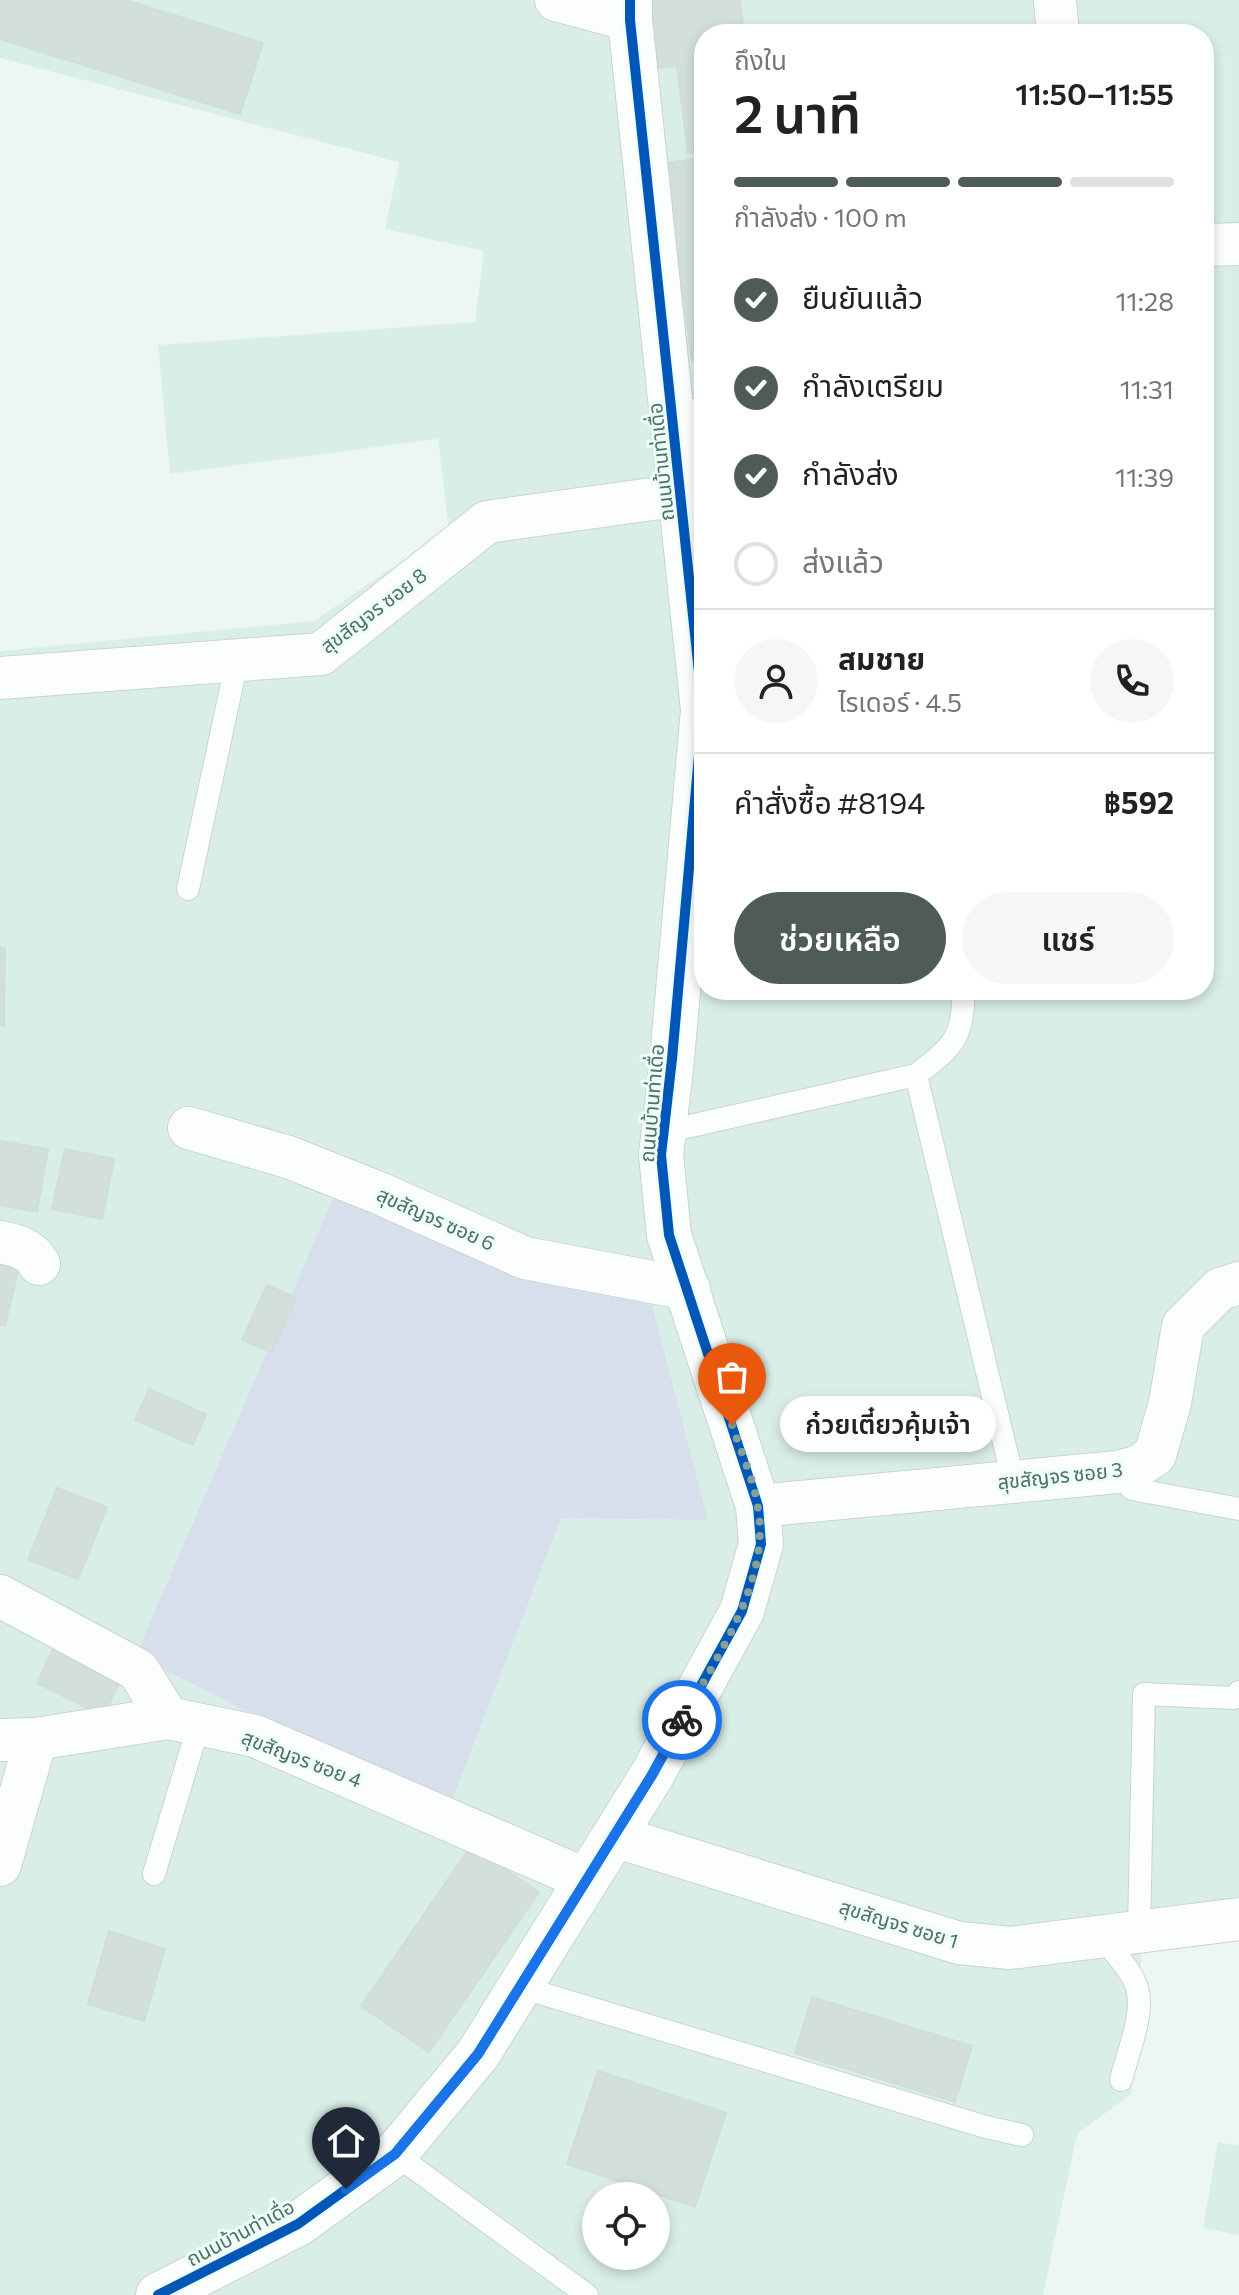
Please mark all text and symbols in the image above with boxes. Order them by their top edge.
text: ถึงใน [734,44,787,75]
text: 11:50–11:55 [1015,74,1174,111]
text: 2 นาที [734,80,861,144]
text: กำลังส่ง · 100 m [734,201,907,232]
icon: check [734,278,778,322]
text: ยืนยันแล้ว [802,278,923,315]
text: 11:28 [1116,285,1174,316]
icon: check [734,366,778,410]
text: กำลังเตรียม [802,366,944,403]
text: 11:31 [1120,373,1174,404]
street label: ถนนบ้านท่าเดื่อ [641,402,678,522]
icon: check [734,454,778,498]
text: กำลังส่ง [802,454,899,491]
text: 11:39 [1115,461,1174,492]
text: ส่งแล้ว [802,542,884,579]
street label: สุขสัญจร ซอย 8 [315,562,431,659]
button: person [734,639,818,723]
text: สมชาย [838,639,925,676]
button: phone [1090,639,1174,723]
text: ไรเดอร์ · 4.5 [838,686,962,717]
text: คำสั่งซื้อ #8194 [734,783,925,820]
text: ฿592 [1104,783,1174,820]
button: ช่วยเหลือ [734,892,946,984]
button: แชร์ [962,892,1174,984]
street label: ถนนบ้านท่าเดื่อ [633,1043,668,1163]
street label: สุขสัญจร ซอย 6 [373,1181,499,1256]
pin [698,1343,766,1425]
icon: bag [710,1355,754,1399]
callout: ก๋วยเตี๋ยวคุ้มเจ้า [780,1397,996,1453]
text: ก๋วยเตี๋ยวคุ้มเจ้า [805,1408,971,1439]
street label: สุขสัญจร ซอย 3 [996,1456,1124,1495]
courier [642,1680,722,1760]
icon: bike [660,1698,704,1742]
street label: สุขสัญจร ซอย 4 [238,1724,365,1793]
street label: สุขสัญจร ซอย 1 [836,1894,961,1953]
pin [312,2107,380,2189]
icon: home [324,2119,368,2163]
map controls [582,2182,670,2270]
button: locate [582,2182,670,2270]
street label: ถนนบ้านท่าเดื่อ [181,2193,298,2270]

